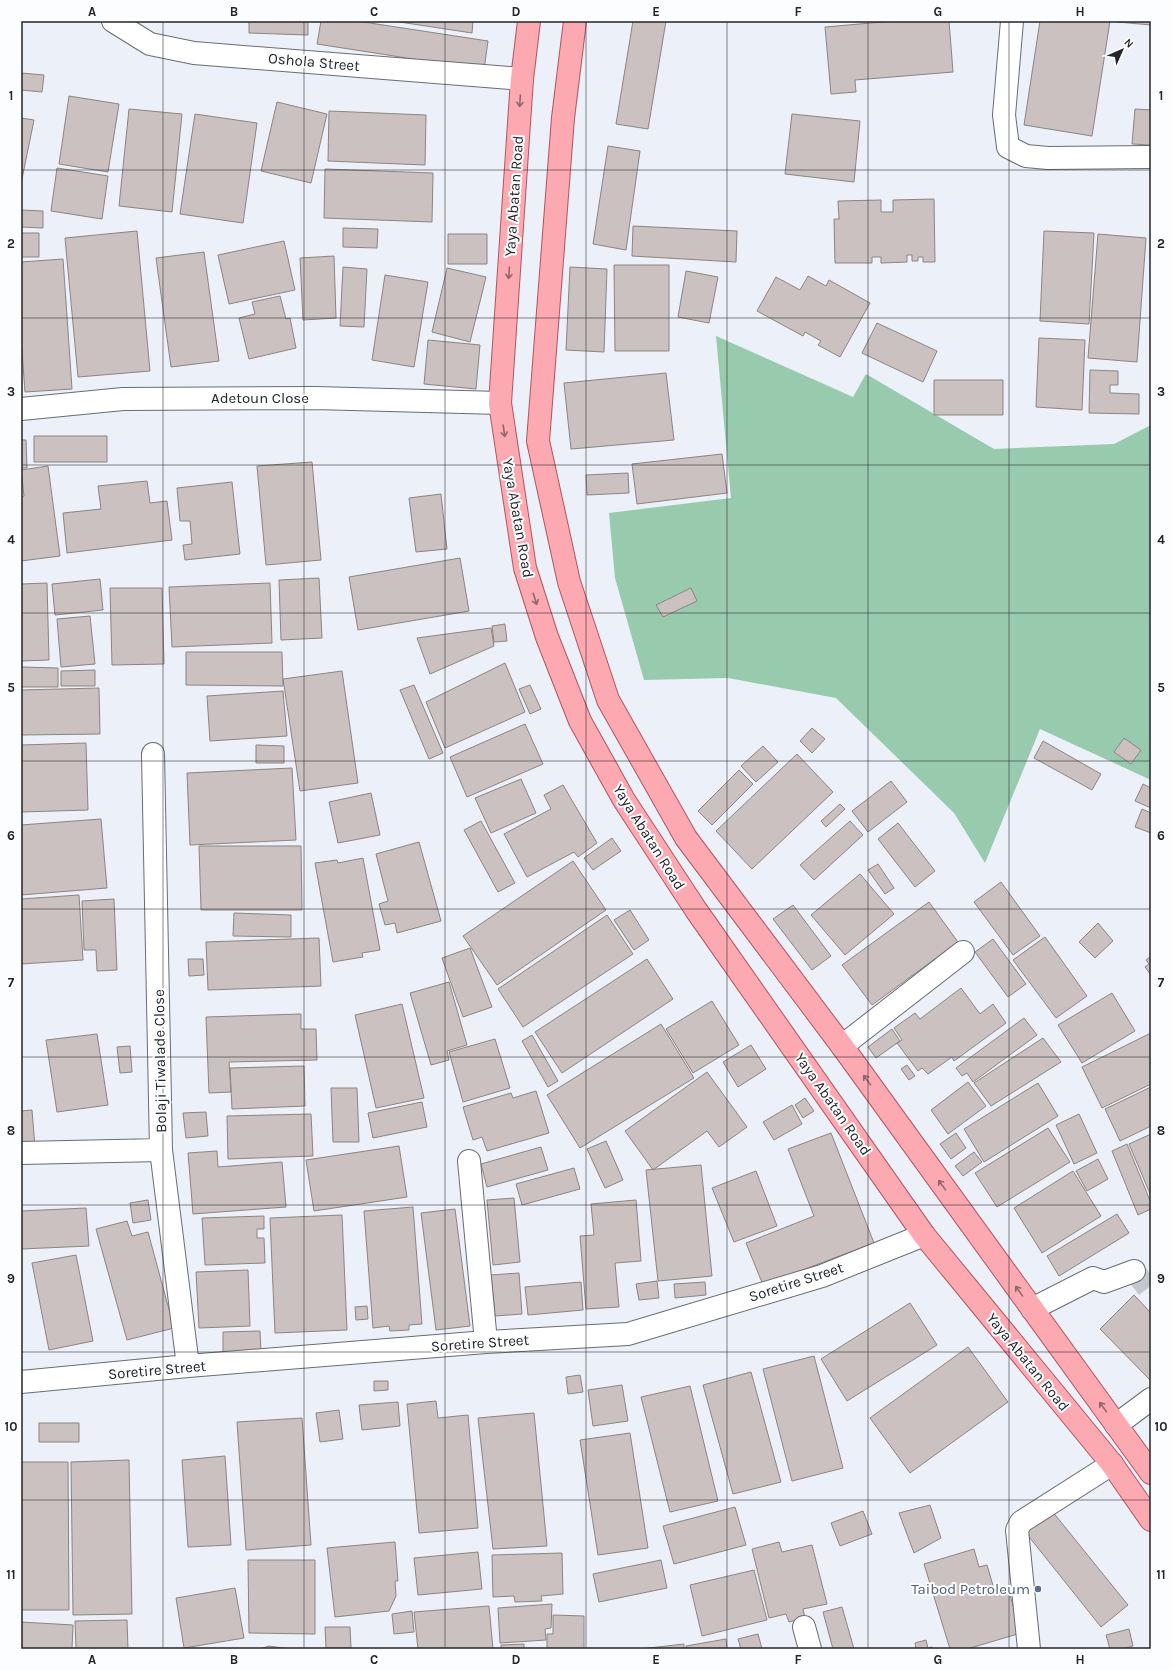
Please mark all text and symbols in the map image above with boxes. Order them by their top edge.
text: A [88,4,96,19]
text: B [230,4,238,19]
text: C [370,4,378,19]
text: D [512,4,521,19]
text: E [652,4,660,19]
text: F [794,4,802,19]
text: G [934,4,942,19]
text: H [1075,4,1085,19]
north arrow [1102,30,1142,70]
text: N [1121,36,1136,51]
street label: Oshola Street [267,49,361,75]
text: 1 [9,88,13,103]
text: 1 [1159,88,1163,103]
one-way arrow [517,94,524,107]
street label: Yaya Abatan Road [501,135,527,257]
text: 2 [7,236,15,251]
text: 2 [1157,236,1165,251]
one-way arrow [505,266,512,279]
text: 3 [7,384,15,399]
text: 3 [1157,384,1165,399]
street label: Adetoun Close [211,389,309,407]
one-way arrow [500,424,507,437]
street label: Yaya Abatan Road [499,457,537,579]
text: 4 [7,532,15,547]
text: 4 [1157,532,1165,547]
one-way arrow [532,593,539,606]
text: 5 [7,680,15,695]
text: 5 [1157,680,1165,695]
street label: Yaya Abatan Road [609,781,689,893]
text: 6 [7,828,15,843]
text: 6 [1157,828,1165,843]
text: 7 [8,975,15,990]
text: 7 [1158,975,1165,990]
street label: Bolaji Tiwalade Close [150,989,170,1133]
street label: Yaya Abatan Road [791,1049,875,1159]
one-way arrow [862,1075,871,1086]
text: 8 [7,1123,15,1138]
text: 8 [1157,1123,1165,1138]
one-way arrow [938,1180,946,1191]
street label: Soretire Street [746,1258,846,1306]
text: 9 [7,1271,15,1286]
text: 9 [1157,1271,1165,1286]
one-way arrow [1015,1285,1023,1296]
street label: Yaya Abatan Road [983,1309,1073,1415]
street label: Soretire Street [430,1331,530,1355]
street label: Soretire Street [107,1357,207,1383]
one-way arrow [1099,1402,1108,1413]
text: 10 [5,1419,17,1434]
text: 10 [1155,1419,1167,1434]
text: 11 [6,1567,16,1582]
text: 11 [1156,1567,1166,1582]
place label: Taibod Petroleum [911,1580,1030,1598]
marker: Taibod Petroleum [1033,1584,1043,1594]
text: A [88,1652,96,1667]
text: B [230,1652,238,1667]
text: C [370,1652,378,1667]
text: D [512,1652,521,1667]
text: E [652,1652,660,1667]
text: F [794,1652,802,1667]
text: G [934,1652,942,1667]
text: H [1075,1652,1085,1667]

